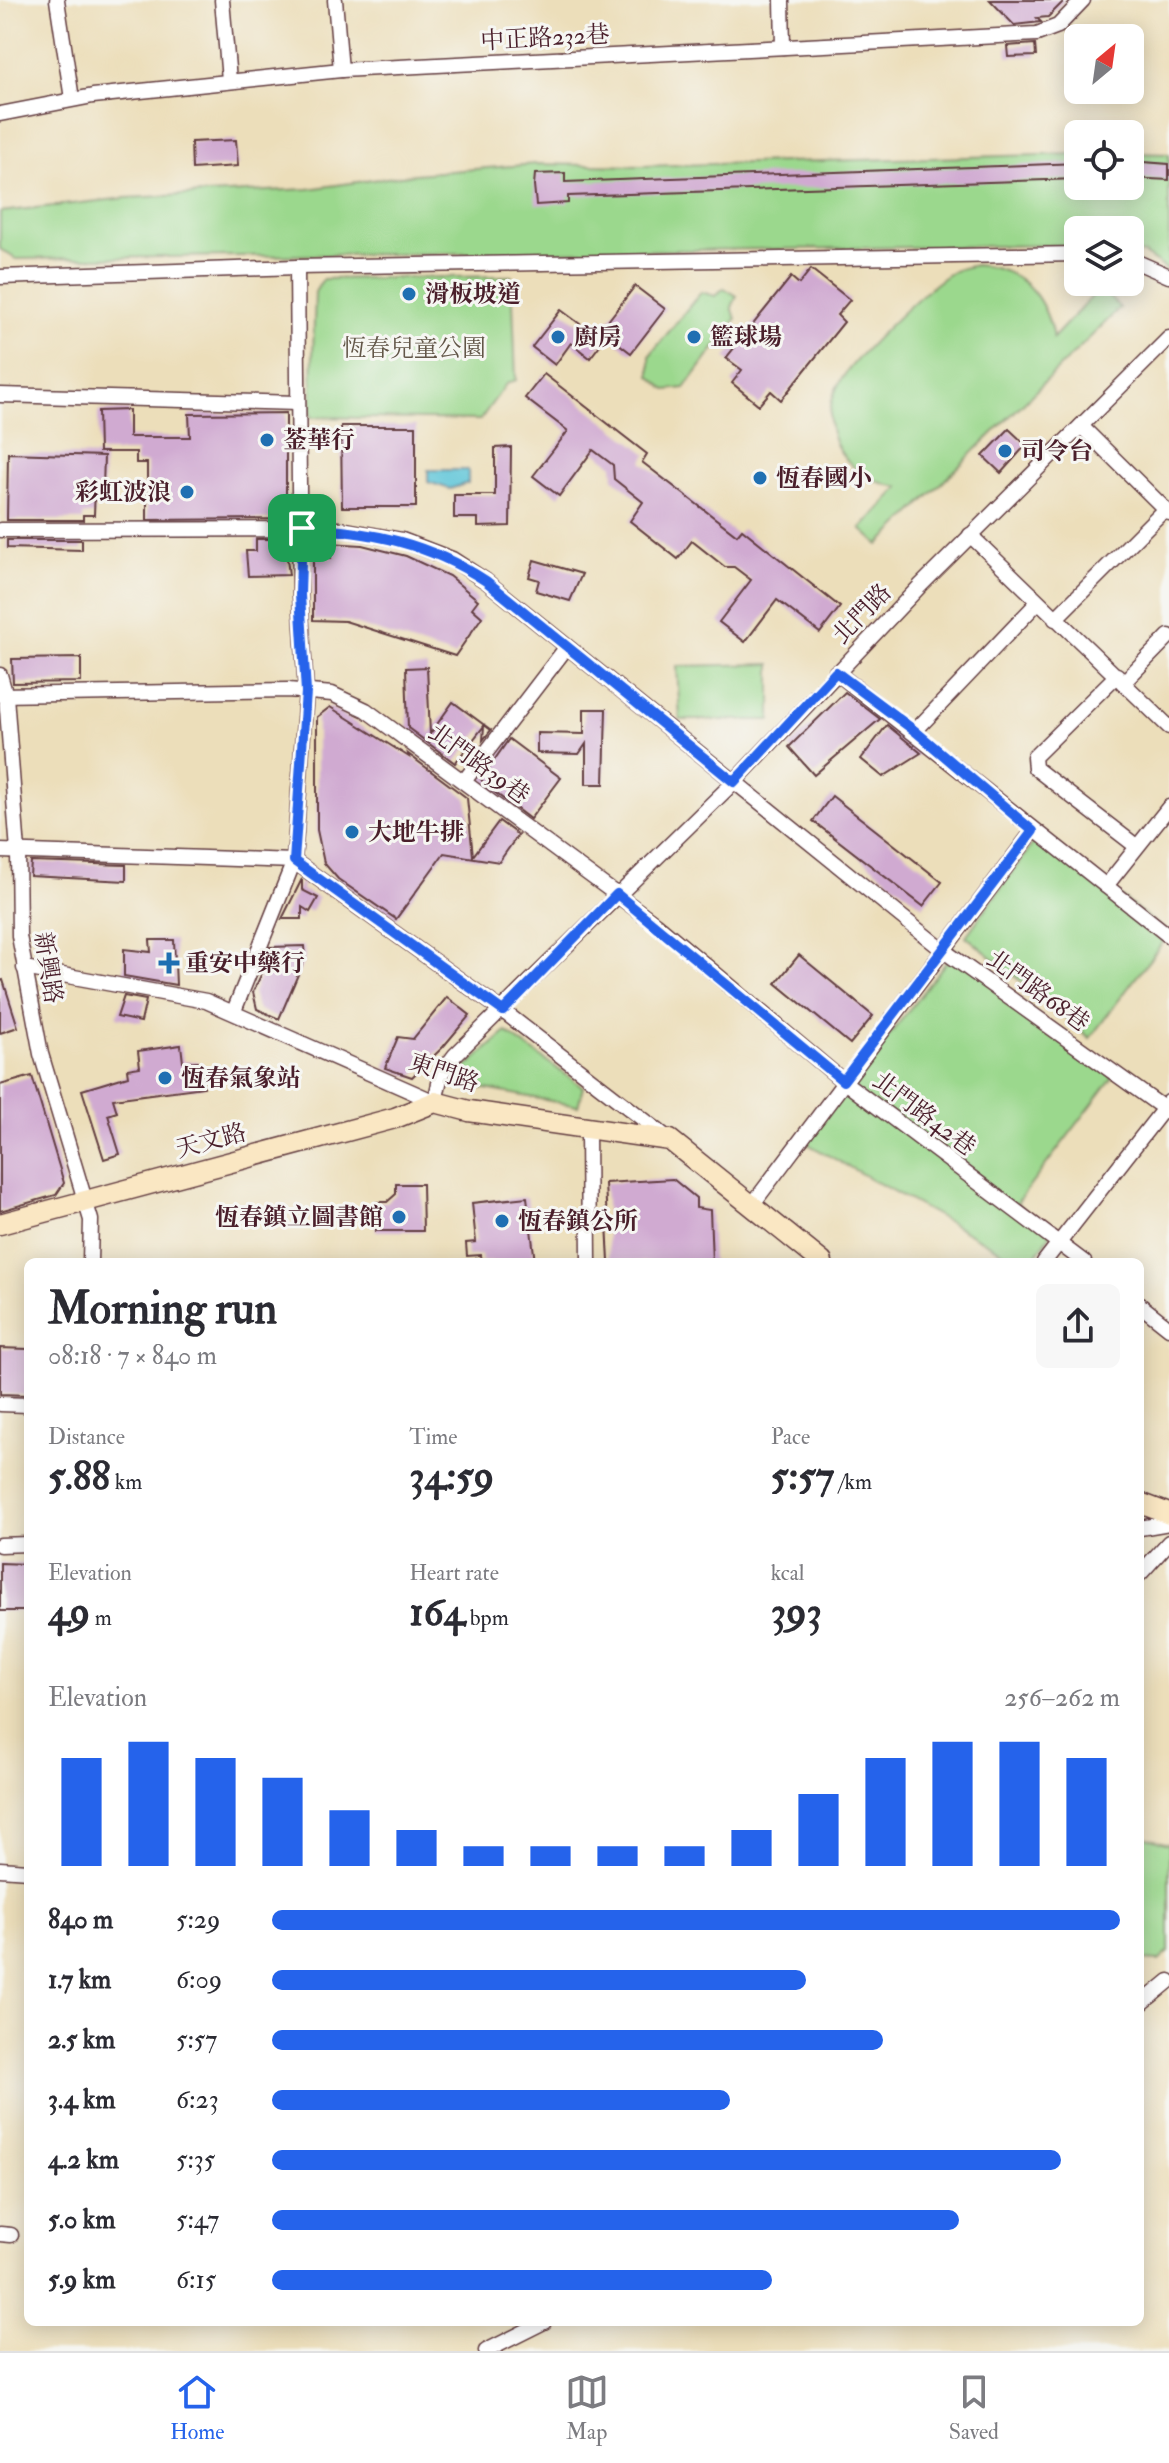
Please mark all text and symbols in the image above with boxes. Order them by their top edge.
street label: 中正路232巷 [480,19,610,57]
north arrow [1064,24,1144,104]
map controls [1064,24,1144,296]
button: locate [1064,120,1144,200]
button: layers [1064,216,1144,296]
place label: 滑板坡道 [425,279,521,310]
marker: 滑板坡道 [400,285,418,303]
place label: 廚房 [574,322,622,353]
place label: 籃球場 [710,322,782,353]
marker: 廚房 [549,328,567,346]
marker: 籃球場 [685,328,703,346]
park label: 恆春兒童公園 [342,333,486,364]
place label: 菳華行 [283,425,355,456]
marker: 菳華行 [258,431,276,449]
place label: 司令台 [1021,436,1093,467]
marker: 司令台 [996,442,1014,460]
place label: 恆春國小 [776,463,872,494]
marker: 恆春國小 [751,469,769,487]
place label: 彩虹波浪 [75,477,171,508]
marker: 彩虹波浪 [178,483,196,501]
pin [268,494,336,562]
icon: arrive [280,506,324,550]
street label: 北門路 [826,577,898,651]
street label: 北門路39巷 [422,717,536,811]
place label: 大地牛排 [368,817,464,848]
marker: 大地牛排 [343,823,361,841]
street label: 新興路 [27,930,69,1006]
street label: 北門路68巷 [981,943,1095,1039]
place label: 重安中藥行 [185,948,305,979]
marker: 重安中藥行 [160,954,178,972]
street label: 東門路 [405,1047,483,1099]
place label: 恆春氣象站 [181,1063,301,1094]
street label: 北門路42巷 [866,1065,982,1163]
marker: 恆春氣象站 [156,1069,174,1087]
street label: 天文路 [172,1117,250,1165]
place label: 恆春鎮立圖書館 [215,1202,383,1233]
place label: 恆春鎮公所 [518,1206,638,1237]
marker: 恆春鎮立圖書館 [390,1208,408,1226]
marker: 恆春鎮公所 [493,1212,511,1230]
text: Morning run [48,1282,277,1337]
button: share [1036,1284,1120,1368]
text: 08:18 · 7 × 840 m [48,1340,217,1372]
text: Distance [48,1423,125,1451]
text: Time [409,1423,457,1451]
text: Pace [771,1423,810,1451]
text: 5.88 [48,1451,110,1502]
text: 34:59 [409,1451,494,1502]
text: 5:57 [771,1451,834,1502]
text: km [110,1468,142,1496]
text: /km [834,1468,872,1496]
text: Elevation [48,1559,132,1587]
text: Heart rate [409,1559,499,1587]
text: kcal [771,1559,804,1587]
text: 49 [48,1587,90,1638]
text: 164 [409,1587,465,1638]
text: 393 [771,1587,822,1638]
text: m [90,1604,112,1632]
text: bpm [465,1604,509,1632]
text: Elevation [48,1682,147,1714]
text: 256–262 m [1004,1682,1120,1714]
text: 840 m [48,1904,113,1936]
text: 5:29 [176,1904,220,1936]
text: 1.7 km [48,1964,111,1996]
text: 6:09 [176,1964,222,1996]
text: 2.5 km [48,2024,115,2056]
text: 5:57 [176,2024,217,2056]
text: 3.4 km [48,2084,115,2116]
text: 6:23 [176,2084,219,2116]
text: 4.2 km [48,2144,119,2176]
text: 5:35 [176,2144,215,2176]
text: 5.0 km [48,2204,115,2236]
text: 5:47 [176,2204,219,2236]
text: 5.9 km [48,2264,115,2296]
text: 6:15 [176,2264,216,2296]
tab: Home [170,2370,225,2446]
tab: Map [565,2370,609,2446]
tab: Saved [949,2370,999,2446]

